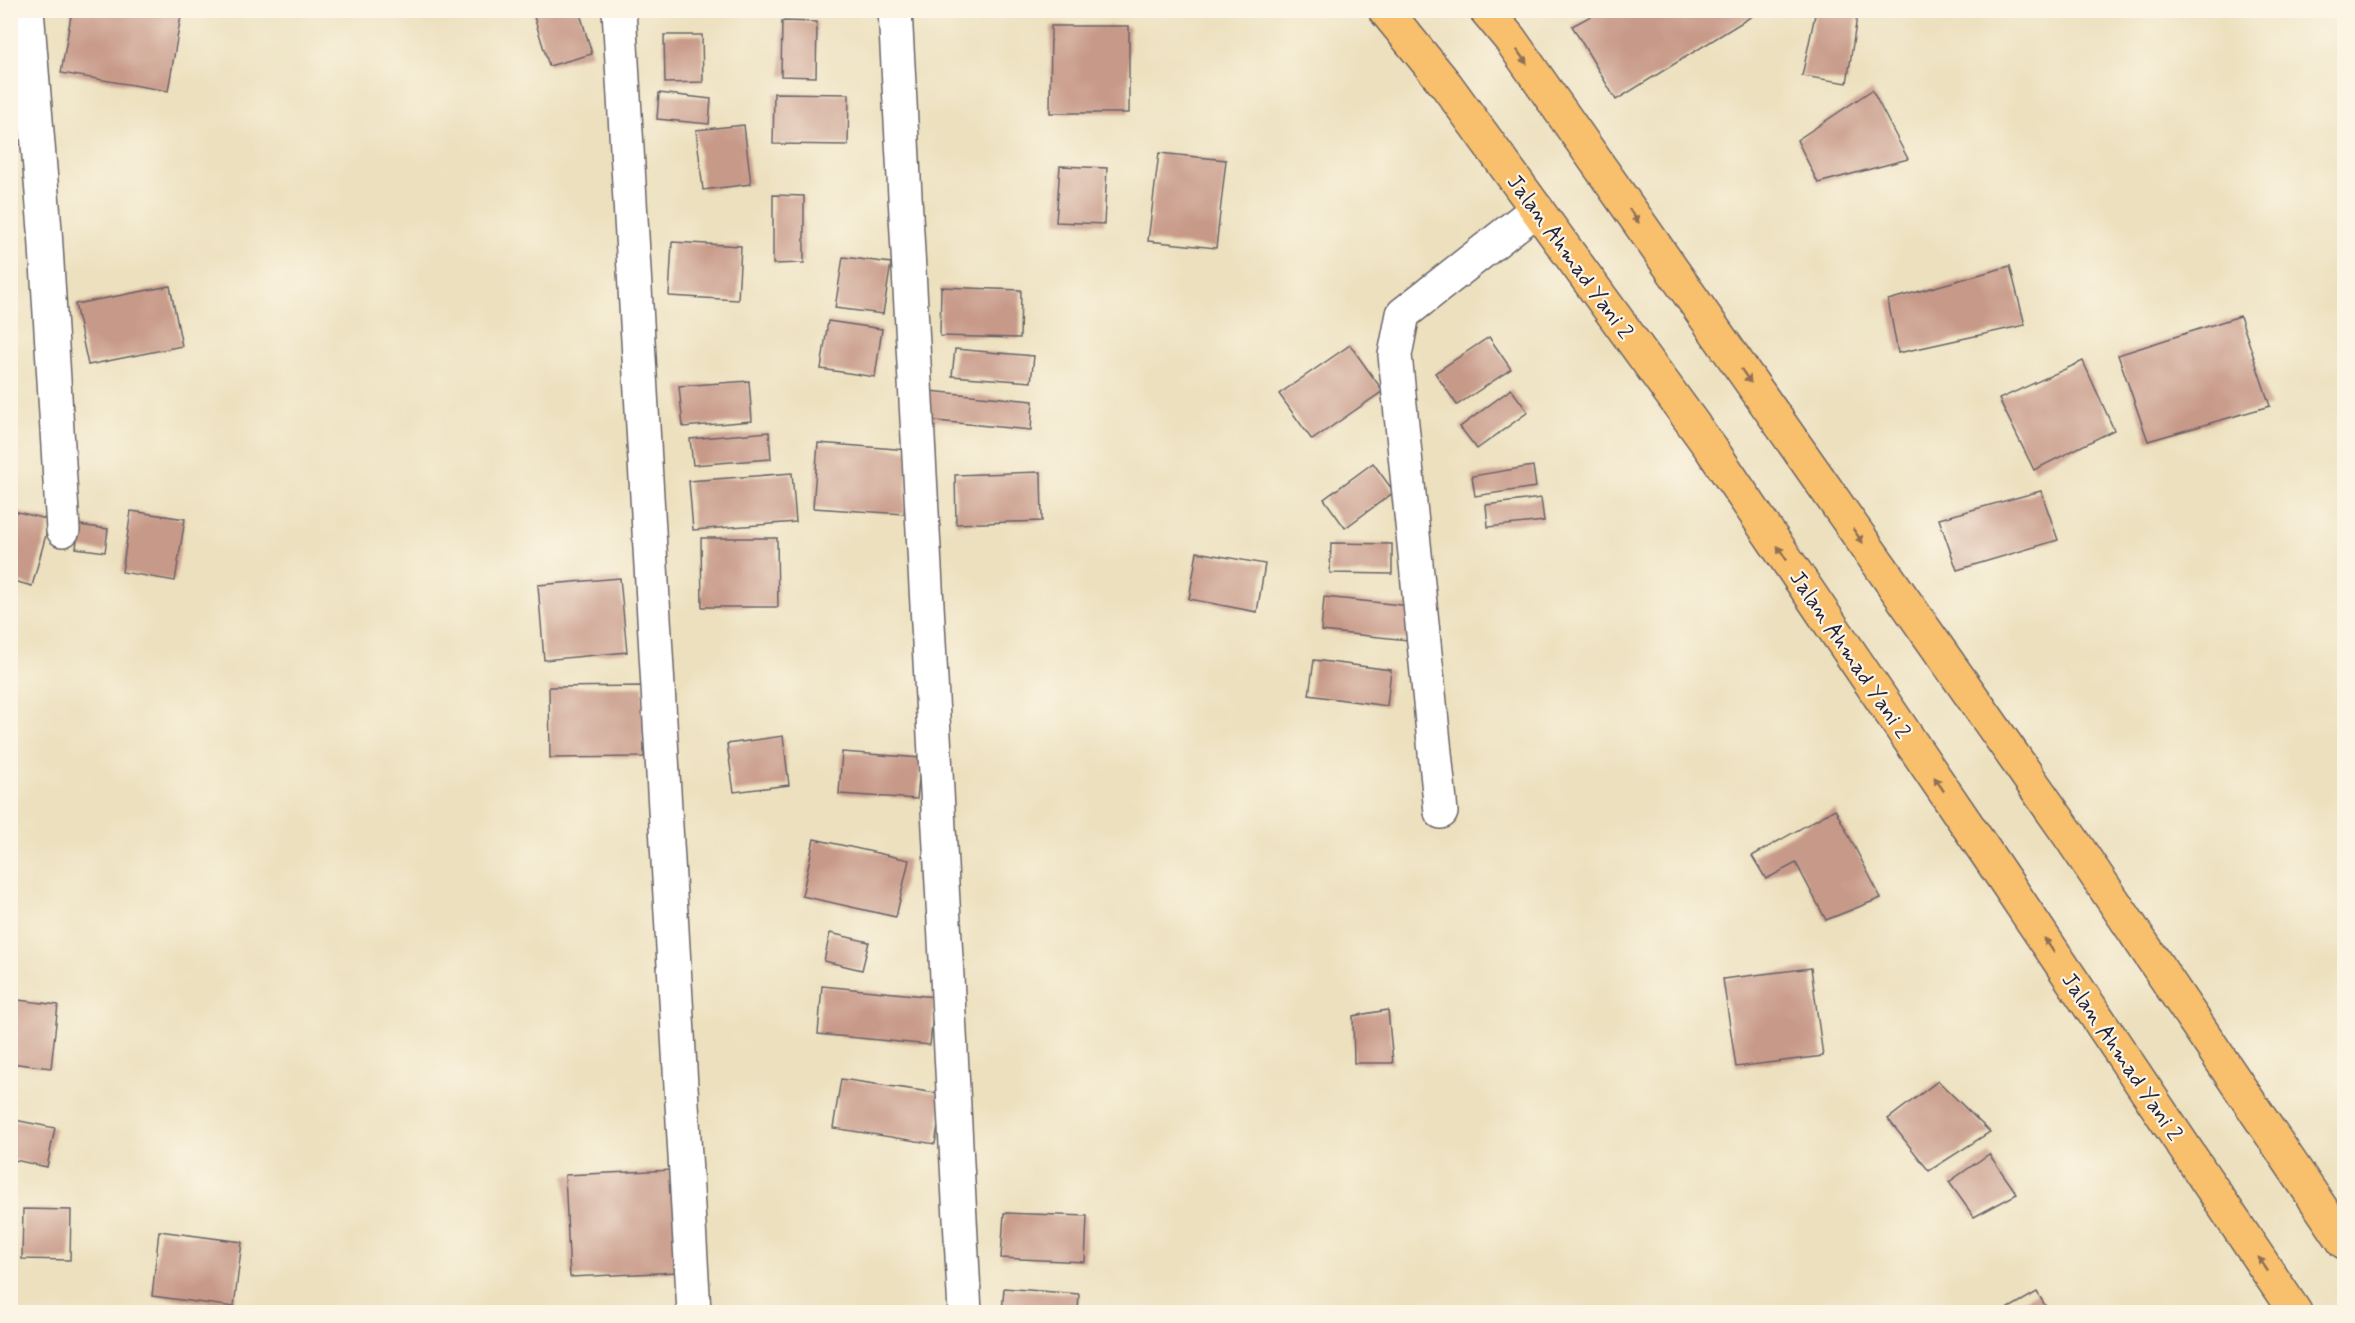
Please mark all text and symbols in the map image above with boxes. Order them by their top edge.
one-way arrow [1516,48,1528,64]
street label: Jalan Ahmad Yani 2 [1500,169,1639,345]
one-way arrow [1628,208,1640,224]
one-way arrow [1740,368,1752,384]
one-way arrow [1852,527,1864,543]
one-way arrow [1777,545,1788,561]
street label: Jalan Ahmad Yani 2 [1783,566,1916,745]
one-way arrow [1934,775,1945,792]
one-way arrow [2044,937,2055,953]
street label: Jalan Ahmad Yani 2 [2055,968,2188,1147]
one-way arrow [2258,1256,2269,1272]

